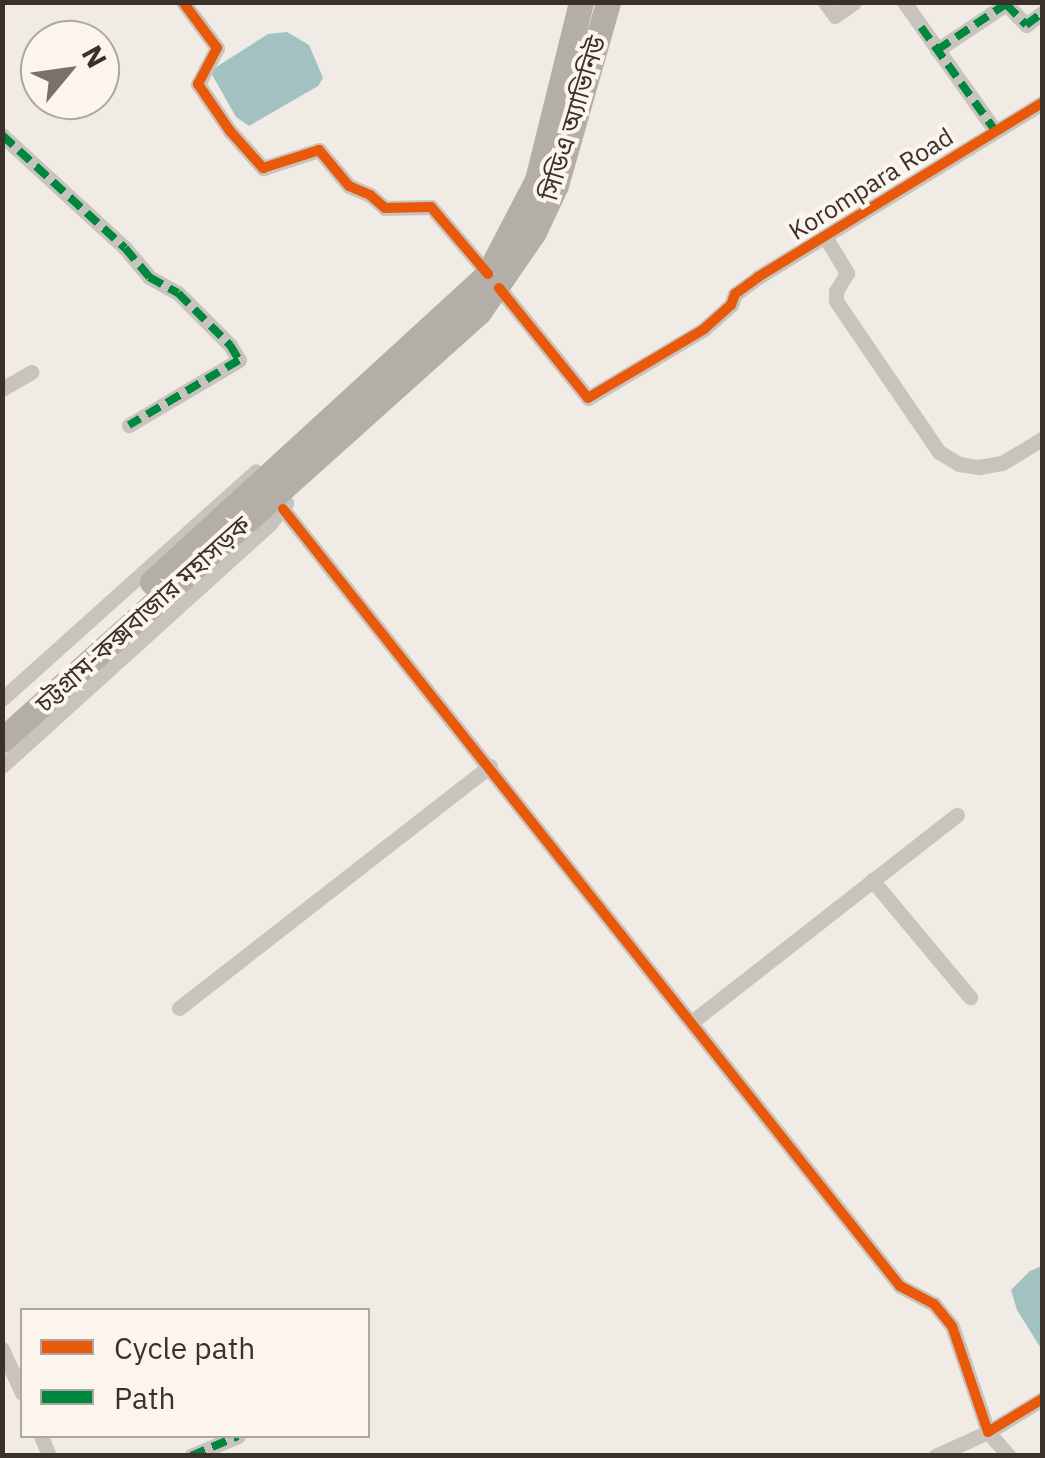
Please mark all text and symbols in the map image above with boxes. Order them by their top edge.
north arrow [20,20,120,120]
street label: সিডিএ অ্যাভিনিউ [534,32,612,204]
text: N [74,38,116,74]
street label: Korompara Road [783,122,959,246]
street label: চট্টগ্রাম-কক্সবাজার মহাসড়ক [29,510,257,718]
legend [20,1308,370,1438]
text: Cycle path [114,1328,255,1367]
text: Path [114,1378,175,1417]

